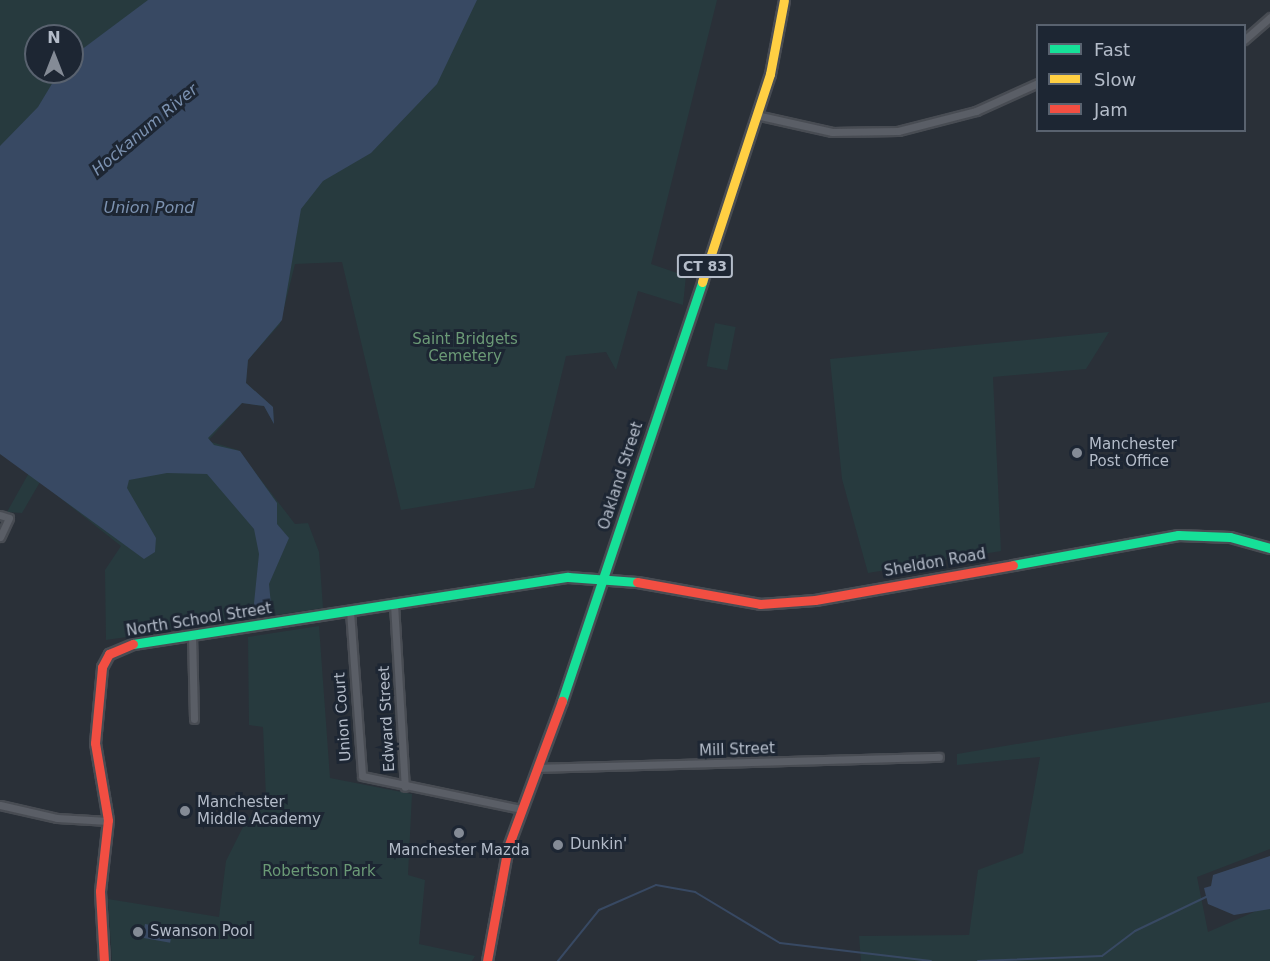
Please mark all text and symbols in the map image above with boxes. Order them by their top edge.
north arrow [24,24,84,84]
legend [1036,24,1246,132]
text: N [47,28,61,47]
text: Fast [1094,39,1130,60]
text: Slow [1094,69,1136,90]
water label: Hockanum River [88,80,202,180]
text: Jam [1094,99,1128,120]
water label: Union Pond [103,198,195,218]
road number: CT 83 [676,255,734,277]
park label: Saint Bridgets Cemetery [412,330,518,365]
street label: Oakland Street [595,420,647,532]
place label: Manchester Post Office [1089,435,1177,470]
marker: Manchester Post Office [1070,446,1084,460]
street label: Sheldon Road [883,545,987,581]
street label: North School Street [125,600,273,640]
street label: Edward Street [375,665,399,773]
street label: Union Court [331,672,355,762]
street label: Mill Street [699,740,775,760]
place label: Manchester Middle Academy [197,793,321,828]
marker: Manchester Middle Academy [178,804,192,818]
marker: Manchester Mazda [452,826,466,840]
place label: Dunkin' [570,836,627,854]
marker: Dunkin' [551,838,565,852]
place label: Manchester Mazda [388,842,530,860]
park label: Robertson Park [262,863,376,881]
place label: Swanson Pool [150,923,253,941]
marker: Swanson Pool [131,925,145,939]

